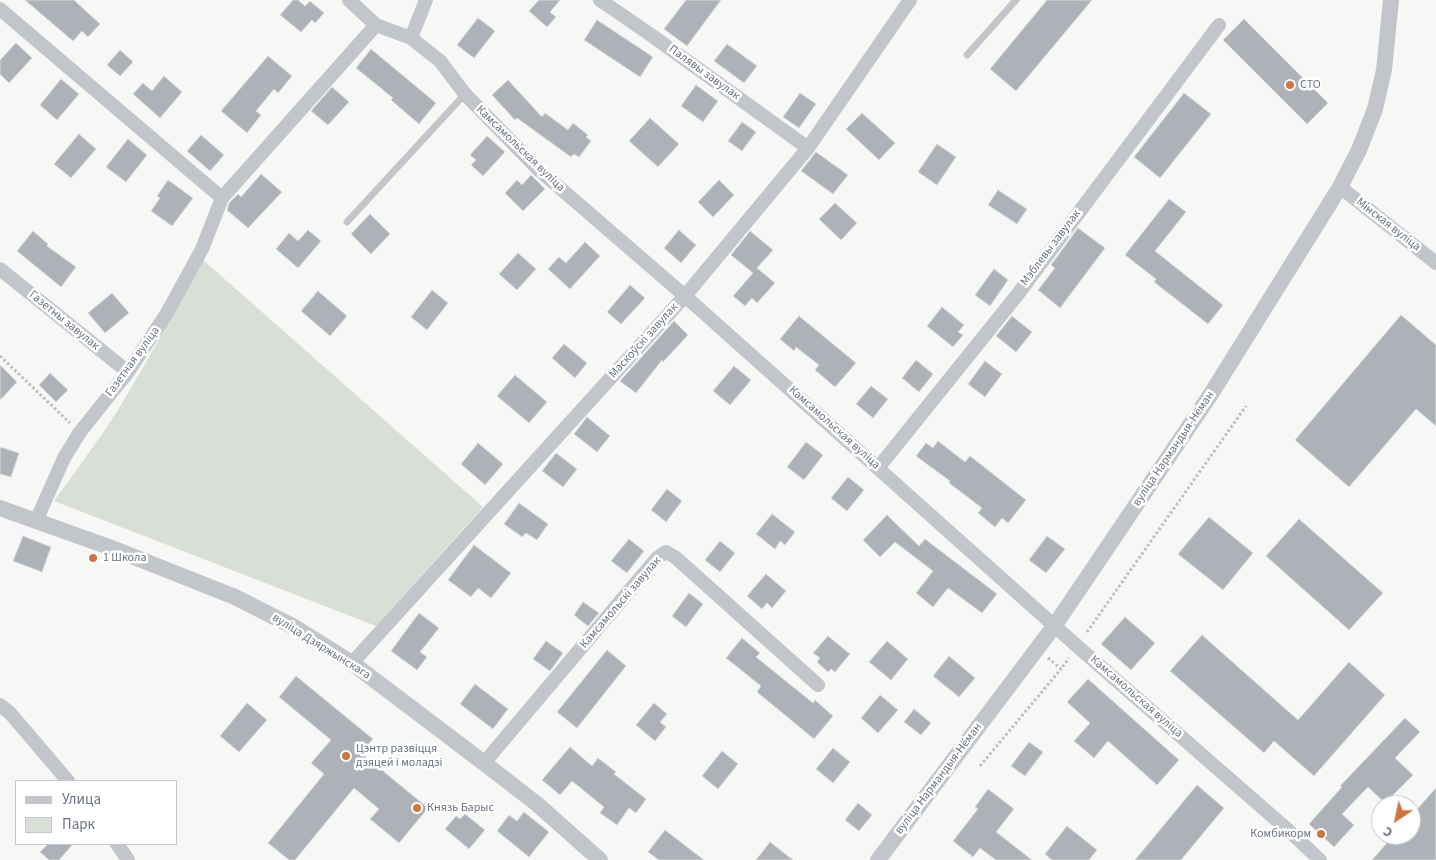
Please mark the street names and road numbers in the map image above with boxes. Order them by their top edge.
street label: Палявы завулак [666,42,742,104]
street label: Камсамольская вуліца [473,103,567,195]
street label: Мінская вуліца [1353,195,1423,255]
street label: Мэблевы завулак [1018,207,1084,289]
street label: Газетны завулак [26,288,102,354]
street label: Маскоўскі завулак [606,300,682,382]
street label: Газетная вуліца [103,324,163,400]
street label: Камсамольская вуліца [785,383,883,473]
street label: вуліца Нармандыя-Нёман [1130,389,1218,509]
street label: Камсамольскі завулак [577,554,665,652]
street label: вуліца Дзяржынскага [269,611,373,683]
street label: Камсамольская вуліца [1087,653,1185,741]
street label: вуліца Нармандыя-Нёман [892,721,986,837]

